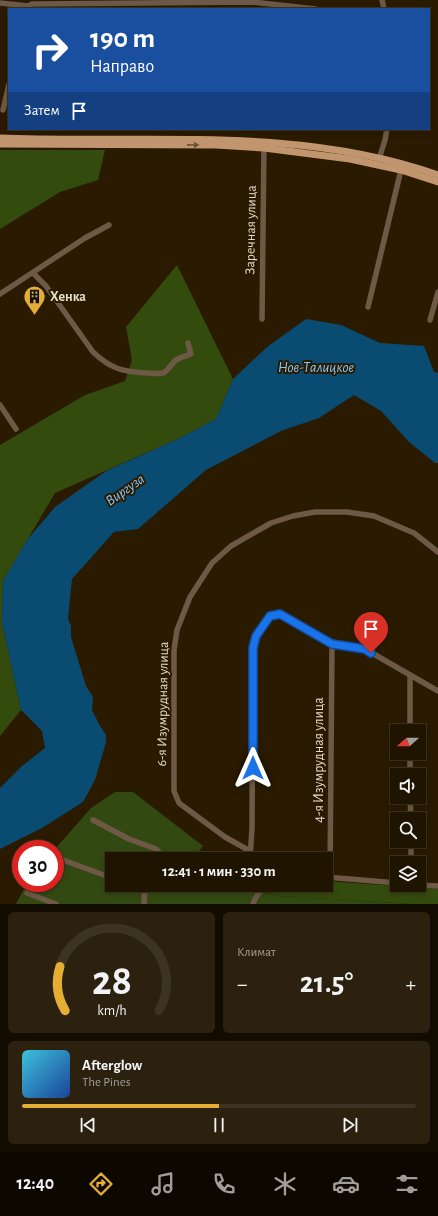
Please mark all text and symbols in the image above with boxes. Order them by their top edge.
icon: right [24,24,76,76]
text: 190 m [90,25,155,53]
text: Направо [90,58,154,76]
icon: arrive [68,100,90,122]
text: Затем [24,103,60,118]
one-way arrow [187,142,200,148]
street label: Заречная улица [243,185,259,275]
building icon: Хенка [21,284,47,317]
place label: Хенка [50,290,86,304]
water label: Нов-Талицкое [278,360,355,375]
water label: Виргуза [103,471,147,509]
pin [354,612,388,653]
icon: arrive [360,618,382,640]
street label: 6-я Изумрудная улица [155,641,171,767]
street label: 4-я Изумрудная улица [312,697,326,823]
north arrow [390,724,426,760]
map controls [390,724,426,892]
position arrow [232,747,274,789]
button: sound [390,768,426,804]
button: search [390,812,426,848]
speed limit sign: 30 [12,840,64,892]
button: layers [390,856,426,892]
text: 12:41 · 1 мин · 330 m [162,864,276,879]
text: Климат [237,946,276,959]
text: 28 [91,960,132,1001]
text: 21.5° [300,968,353,998]
text: − [237,973,248,995]
text: + [405,973,416,995]
text: km/h [97,1003,126,1017]
text: Afterglow [82,1058,142,1073]
text: The Pines [82,1076,131,1089]
icon: previous [77,1114,99,1136]
icon: pause [208,1114,230,1136]
icon: next [339,1114,361,1136]
icon: directions [87,1170,115,1198]
icon: music [149,1170,177,1198]
icon: phone [210,1170,238,1198]
icon: climate [271,1170,299,1198]
icon: car [332,1170,360,1198]
icon: filters [393,1170,421,1198]
text: 12:40 [17,1175,54,1193]

